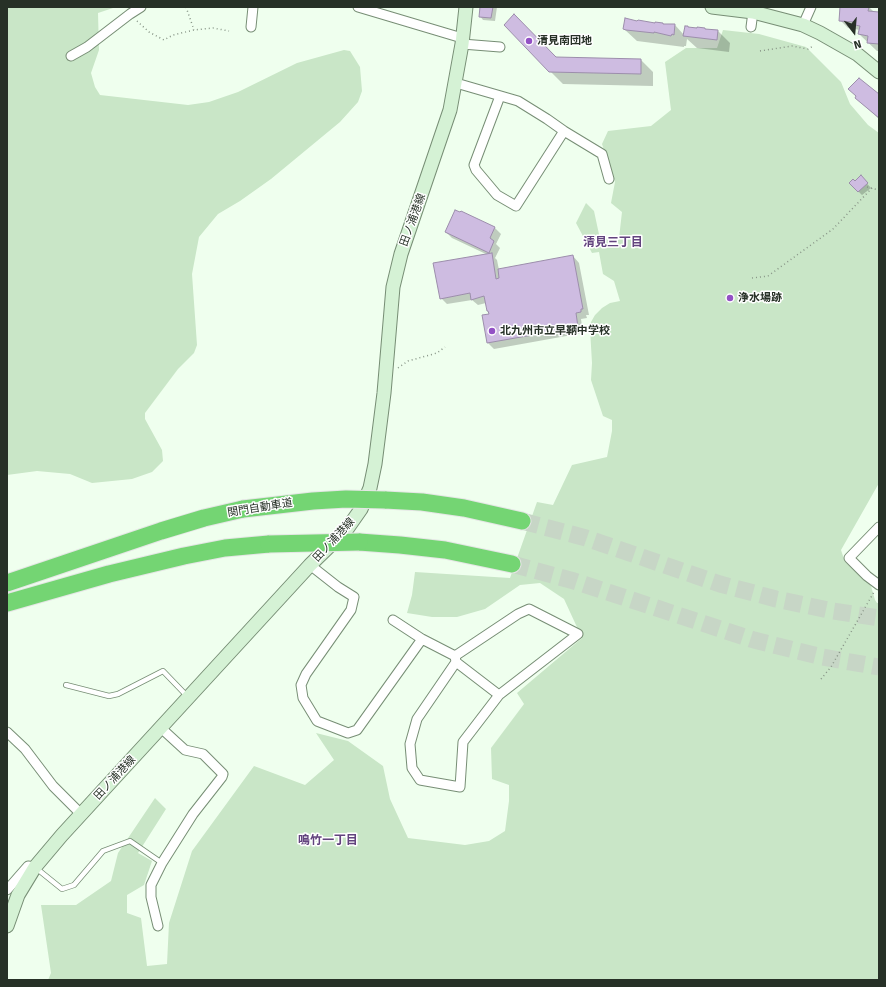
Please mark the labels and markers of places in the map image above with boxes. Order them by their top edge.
place label: 清見南団地 [537,34,592,48]
marker: 清見南団地 [524,36,534,46]
place label: 浄水場跡 [738,291,782,305]
marker: 浄水場跡 [725,293,735,303]
place label: 北九州市立早鞆中学校 [500,324,610,338]
marker: 北九州市立早鞆中学校 [487,326,497,336]

